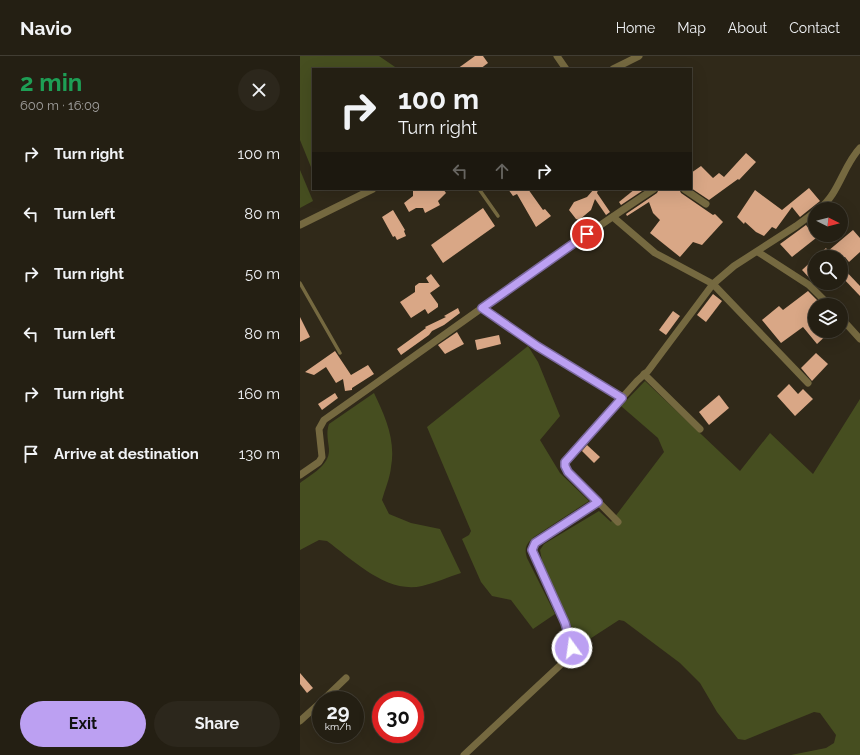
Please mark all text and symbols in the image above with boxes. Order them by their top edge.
text: Navio [20,17,72,39]
text: Home [616,20,655,36]
text: Map [677,20,706,36]
text: About [728,20,767,36]
text: Contact [789,20,840,36]
text: 2 min [20,68,82,97]
button: close [238,69,280,111]
text: 100 m [398,83,479,116]
icon: right [332,84,384,136]
text: 600 m · 16:09 [20,98,100,113]
text: Turn right [398,117,477,138]
icon: right [20,143,42,165]
text: Turn right [54,145,124,163]
text: 100 m [238,145,280,163]
icon: left [449,160,471,182]
icon: ahead [491,160,513,182]
icon: right [533,160,555,182]
north arrow [808,202,848,242]
map controls [808,202,848,338]
icon: left [20,203,42,225]
text: Turn left [54,205,115,223]
text: 80 m [244,205,280,223]
pin [570,217,604,251]
icon: arrive [576,223,598,245]
button: search [808,250,848,290]
icon: right [20,263,42,285]
text: Turn right [54,265,124,283]
text: 50 m [245,265,280,283]
button: layers [808,298,848,338]
icon: left [20,323,42,345]
text: Turn left [54,325,115,343]
text: 80 m [244,325,280,343]
icon: right [20,383,42,405]
text: Turn right [54,385,124,403]
text: 160 m [238,385,280,403]
icon: arrive [20,443,42,465]
text: Arrive at destination [54,445,199,463]
text: 130 m [239,445,280,463]
position arrow [551,627,593,669]
speed limit sign: 30 [372,691,424,743]
text: 29 [326,700,350,724]
button: Exit [20,701,146,747]
button: Share [154,701,280,747]
text: km/h [325,721,351,732]

